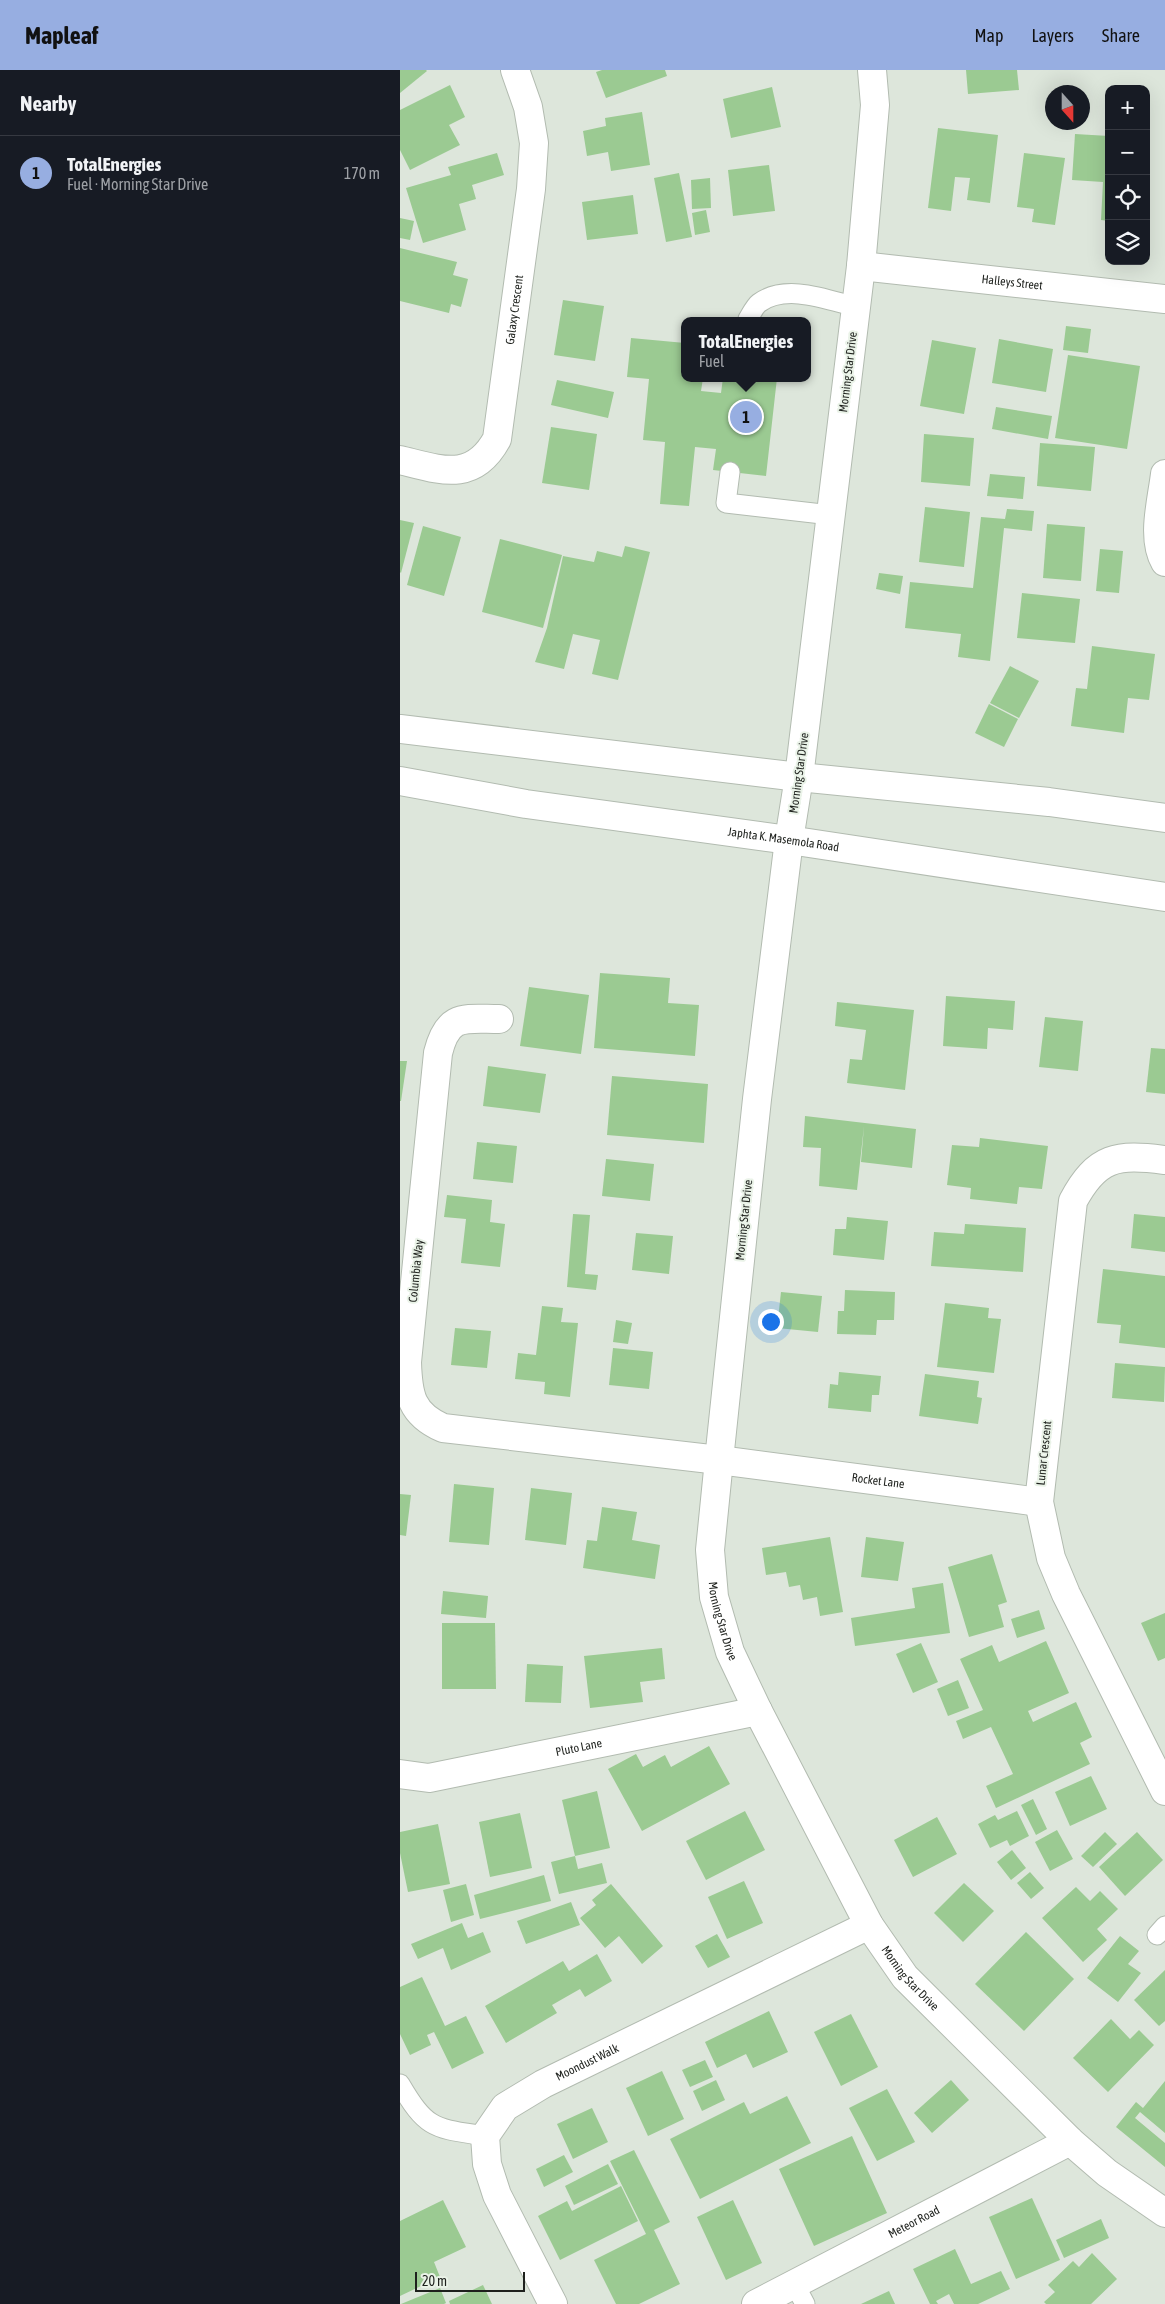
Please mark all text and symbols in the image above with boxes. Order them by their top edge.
text: Mapleaf [25,22,98,49]
text: Map [974,25,1003,46]
text: Layers [1031,25,1074,46]
text: Share [1102,25,1140,46]
north arrow [1045,85,1090,130]
map controls [1105,85,1150,265]
button: + [1105,85,1150,130]
text: Nearby [20,91,76,115]
button: − [1105,130,1150,175]
text: TotalEnergies [67,153,161,175]
text: 1 [32,164,40,182]
text: 170 m [344,164,380,182]
text: Fuel · Morning Star Drive [67,175,208,193]
button: locate [1105,175,1150,220]
button: layers [1105,220,1150,265]
street label: Halleys Street [981,272,1044,293]
street label: Galaxy Crescent [503,274,526,345]
popup [681,317,811,382]
text: TotalEnergies [699,330,793,352]
street label: Morning Star Drive [836,331,860,413]
text: Fuel [699,352,724,370]
pin: 1 [730,398,762,436]
street label: Morning Star Drive [786,732,812,814]
street label: Japhta K. Masemola Road [727,825,840,855]
street label: Morning Star Drive [733,1179,755,1261]
street label: Columbia Way [406,1239,426,1303]
your location [758,1309,784,1335]
street label: Lunar Crescent [1034,1419,1054,1486]
street label: Rocket Lane [851,1470,905,1491]
street label: Morning Star Drive [706,1581,740,1663]
street label: Pluto Lane [554,1736,603,1759]
street label: Morning Star Drive [879,1943,942,2014]
street label: Moondust Walk [553,2041,622,2084]
street label: Meteor Road [886,2203,942,2241]
scale bar [415,2269,525,2292]
text: 20 m [422,2273,447,2289]

